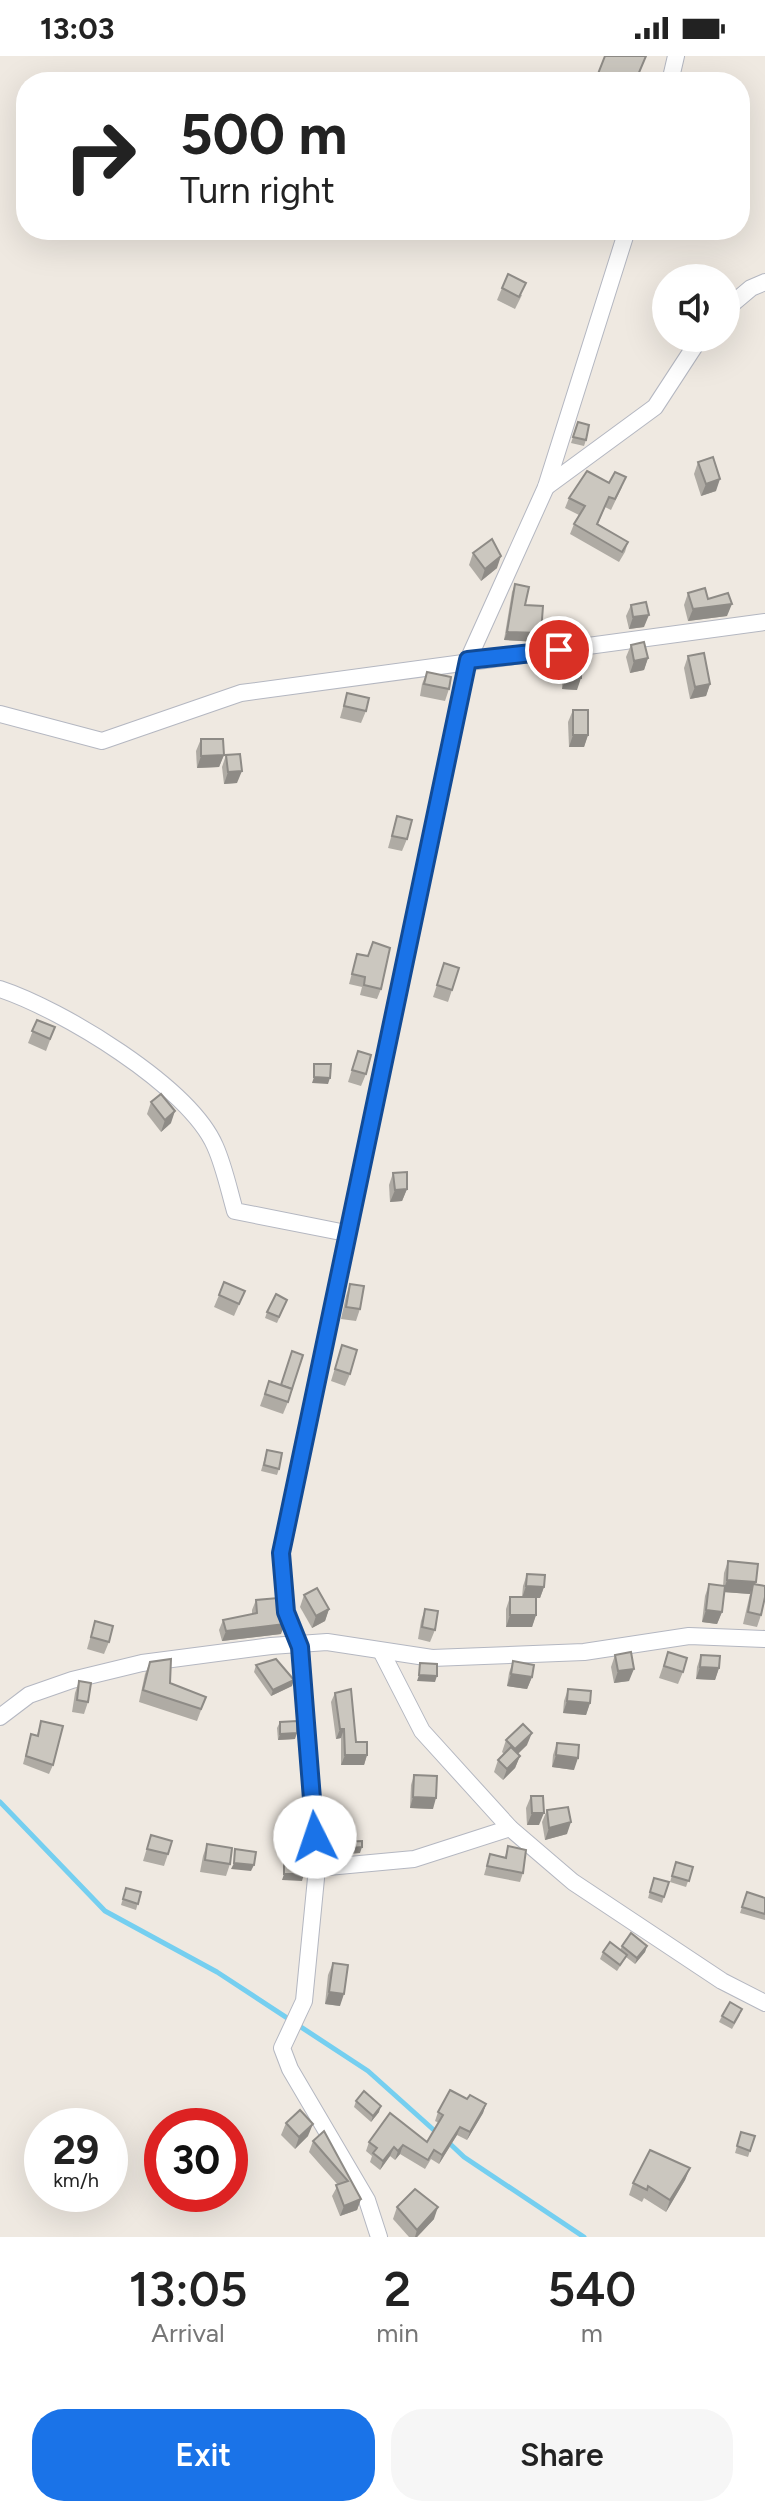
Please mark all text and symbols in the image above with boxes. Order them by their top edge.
text: 13:03 [40,10,115,47]
text: 500 m [180,101,347,168]
icon: right [48,104,152,208]
text: Turn right [180,169,335,212]
map controls [652,264,740,352]
button: sound [652,264,740,352]
pin [525,616,593,684]
icon: arrive [537,628,581,672]
position arrow [273,1795,357,1879]
speed limit sign: 30 [144,2108,248,2212]
text: 29 [53,2126,99,2174]
text: km/h [53,2168,99,2192]
text: 13:05 [129,2260,247,2318]
text: 2 [384,2260,411,2318]
text: 540 [547,2260,636,2318]
text: Arrival [151,2317,225,2349]
text: min [376,2317,419,2349]
text: m [581,2317,603,2349]
button: Exit [32,2409,375,2501]
button: Share [391,2409,733,2501]

